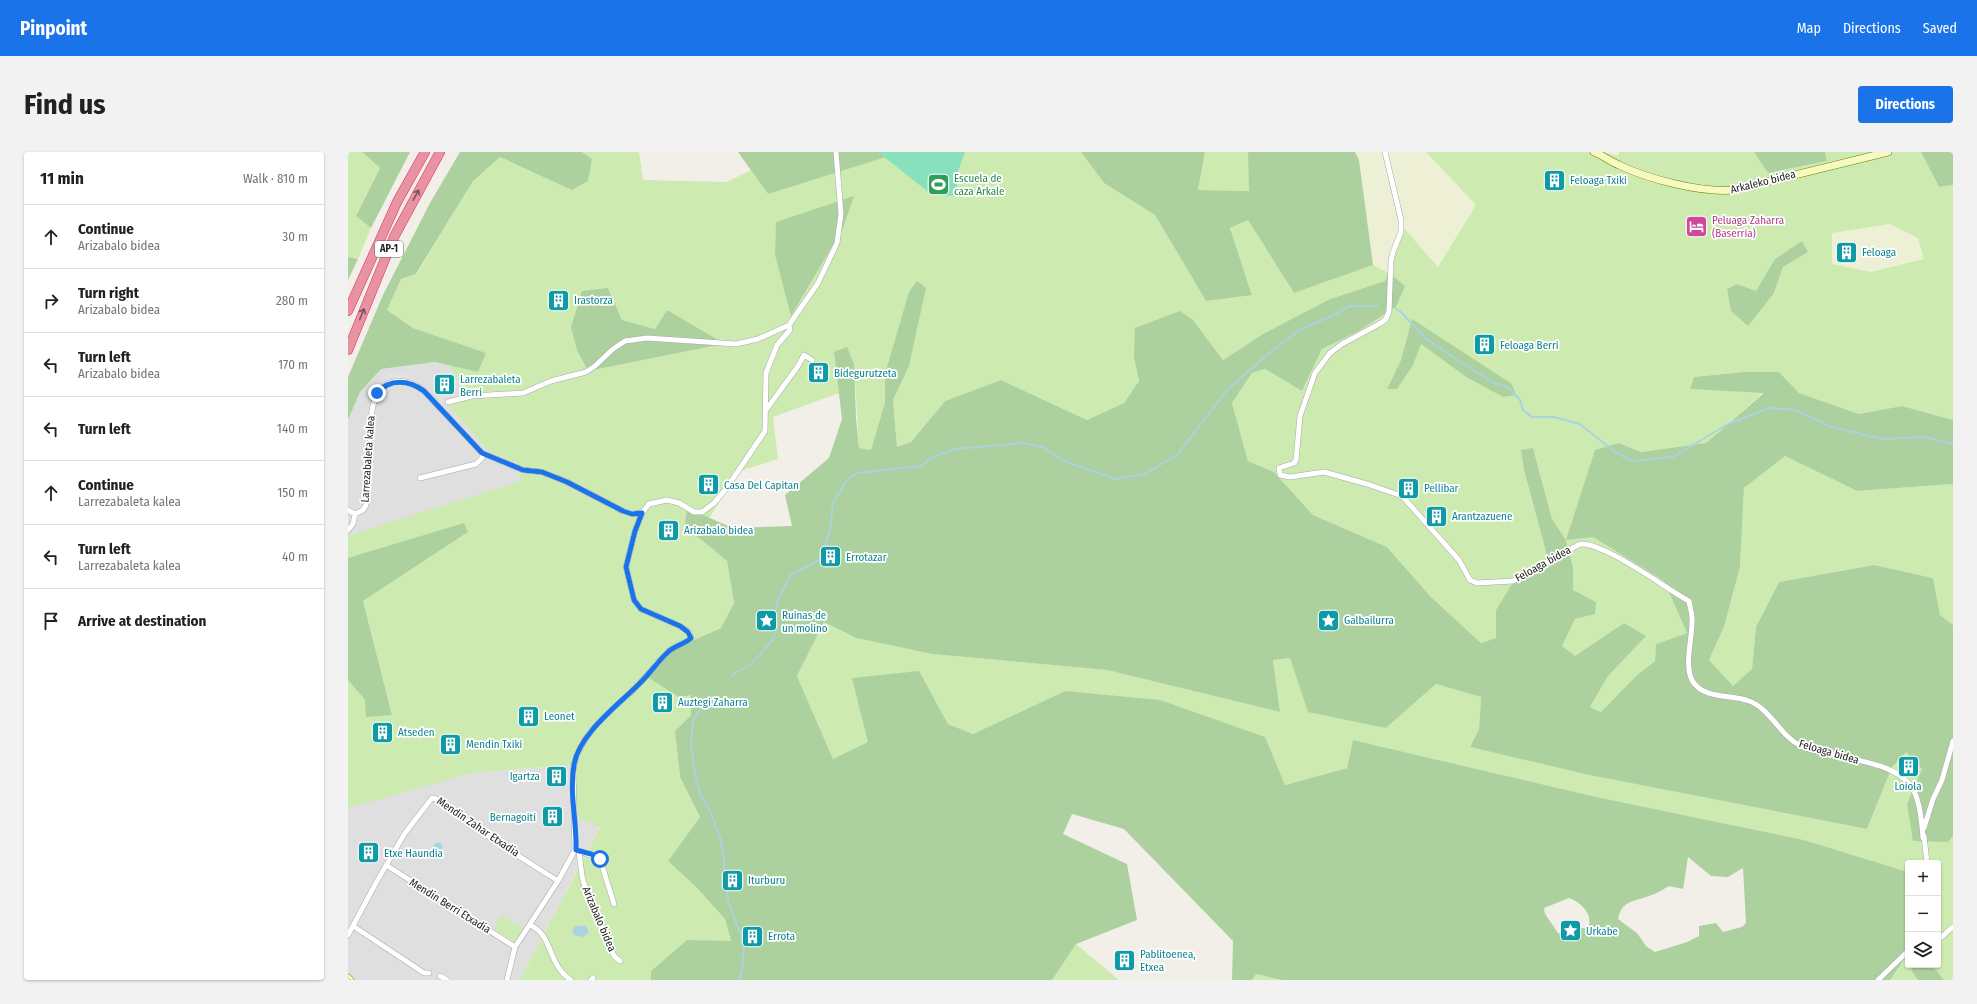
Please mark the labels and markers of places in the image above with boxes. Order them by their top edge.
building icon: Feloaga Txiki [1541,167,1567,193]
sports icon: Escuela de caza Arkale [925,171,951,197]
place label: Escuela de caza Arkale [954,172,1004,198]
place label: Feloaga Txiki [1570,174,1627,187]
hotel icon: Peluaga Zaharra (Baserria) [1683,213,1709,239]
place label: Peluaga Zaharra (Baserria) [1712,214,1784,240]
building icon: Feloaga [1833,239,1859,265]
place label: Feloaga [1862,246,1896,259]
building icon: Irastorza [546,287,572,313]
place label: Irastorza [574,294,613,307]
building icon: Feloaga Berri [1472,332,1498,358]
place label: Feloaga Berri [1500,339,1559,352]
building icon: Bidegurutzeta [806,360,832,386]
place label: Bidegurutzeta [834,367,897,380]
building icon: Larrezabaleta Berri [432,372,458,398]
place label: Larrezabaleta Berri [460,373,521,399]
building icon: Casa Del Capitan [695,472,721,498]
building icon: Pellibar [1396,475,1422,501]
place label: Casa Del Capitan [724,479,799,492]
place label: Pellibar [1424,482,1459,495]
building icon: Arantzazuene [1423,503,1449,529]
place label: Arantzazuene [1452,510,1512,523]
building icon: Arizabalo bidea [656,517,682,543]
place label: Arizabalo bidea [684,524,754,537]
building icon: Errotazar [818,544,844,570]
place label: Errotazar [846,551,887,564]
place icon: Galbailurra [1316,607,1342,633]
place icon: Ruinas de un molino [754,608,780,634]
place label: Ruinas de un molino [782,609,828,635]
place label: Galbailurra [1344,614,1394,627]
building icon: Auztegi Zaharra [650,689,676,715]
place label: Auztegi Zaharra [678,696,748,709]
building icon: Leonet [516,703,542,729]
place label: Leonet [544,710,575,723]
building icon: Atseden [369,719,395,745]
place label: Atseden [398,726,435,739]
building icon: Mendin Txiki [437,731,463,757]
place label: Mendin Txiki [466,738,523,751]
building icon: Loiola [1895,753,1921,779]
building icon: Igartza [543,763,569,789]
place label: Igartza [510,770,540,783]
place label: Loiola [1894,780,1922,793]
building icon: Bernagoiti [539,804,565,830]
place label: Bernagoiti [490,811,536,824]
building icon: Etxe Haundia [355,840,381,866]
place label: Etxe Haundia [384,847,443,860]
building icon: Iturburu [720,867,746,893]
place label: Iturburu [748,874,785,887]
place icon: Urkabe [1558,918,1584,944]
building icon: Errota [739,923,765,949]
place label: Urkabe [1586,925,1618,938]
place label: Errota [768,930,795,943]
building icon: Pablitoenea, Etxea [1112,947,1138,973]
place label: Pablitoenea, Etxea [1140,948,1196,974]

